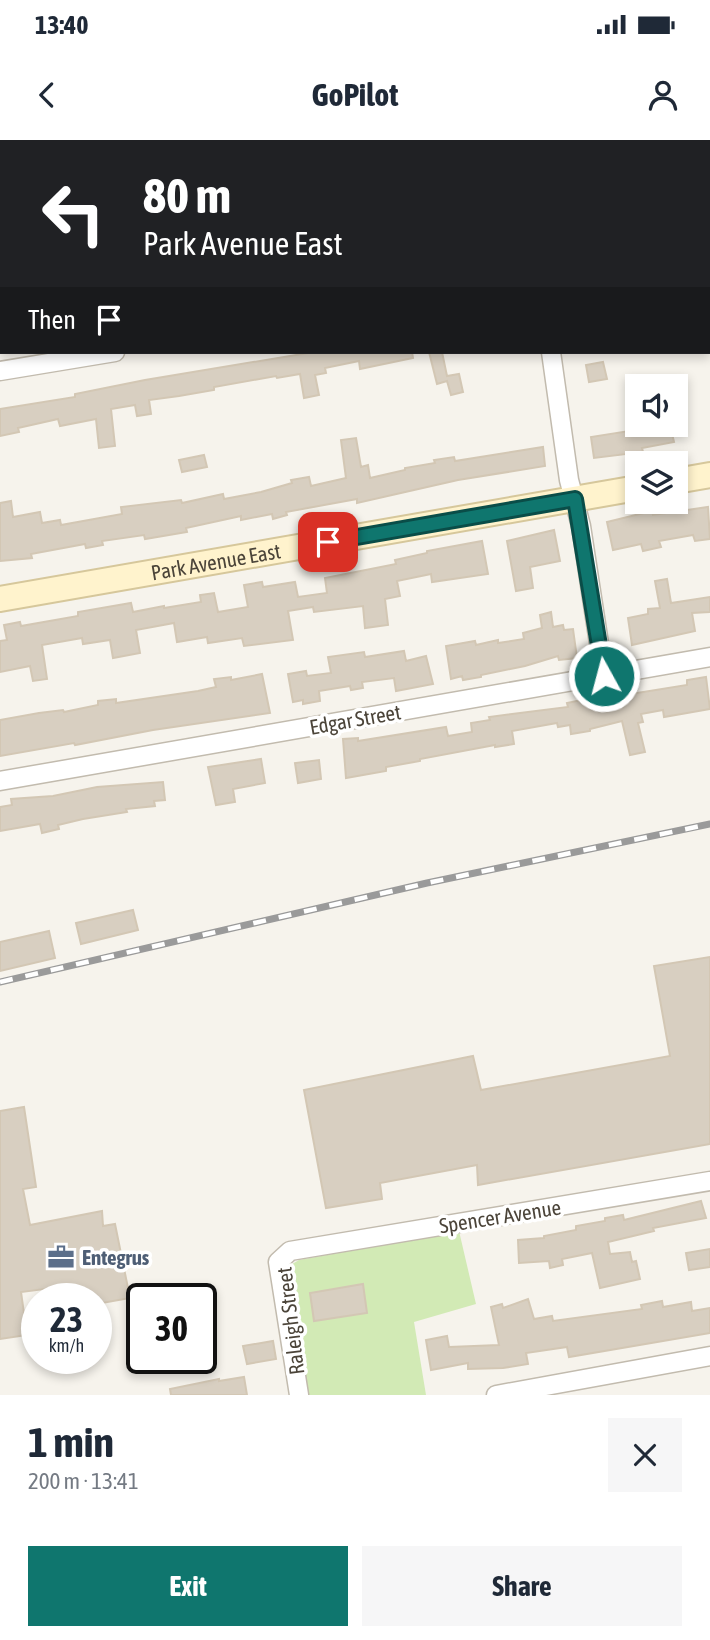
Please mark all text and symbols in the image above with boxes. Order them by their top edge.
text: 13:40 [35,10,89,40]
icon: back [28,76,66,114]
text: GoPilot [311,76,399,113]
icon: person [644,76,682,114]
text: 80 m [143,167,231,223]
icon: left [28,168,119,259]
text: Park Avenue East [143,225,343,262]
icon: arrive [90,301,128,339]
text: Then [28,305,76,335]
map controls [625,374,688,514]
button: sound [625,374,688,437]
button: layers [625,451,688,514]
pin [298,512,358,572]
icon: arrive [309,523,347,561]
street label: Park Avenue East [149,538,282,584]
position arrow [567,639,641,713]
street label: Edgar Street [307,699,403,739]
street label: Spencer Avenue [437,1195,563,1237]
office icon: Entegrus [46,1242,76,1272]
place label: Entegrus [82,1245,150,1269]
street label: Raleigh Street [271,1266,309,1376]
speed limit sign: 30 [126,1283,217,1374]
text: 23 [50,1299,83,1339]
text: km/h [49,1335,84,1356]
text: 1 min [28,1418,114,1466]
button: close [608,1418,682,1492]
text: 200 m · 13:41 [28,1468,139,1494]
button: Exit [28,1546,348,1626]
button: Share [362,1546,682,1626]

